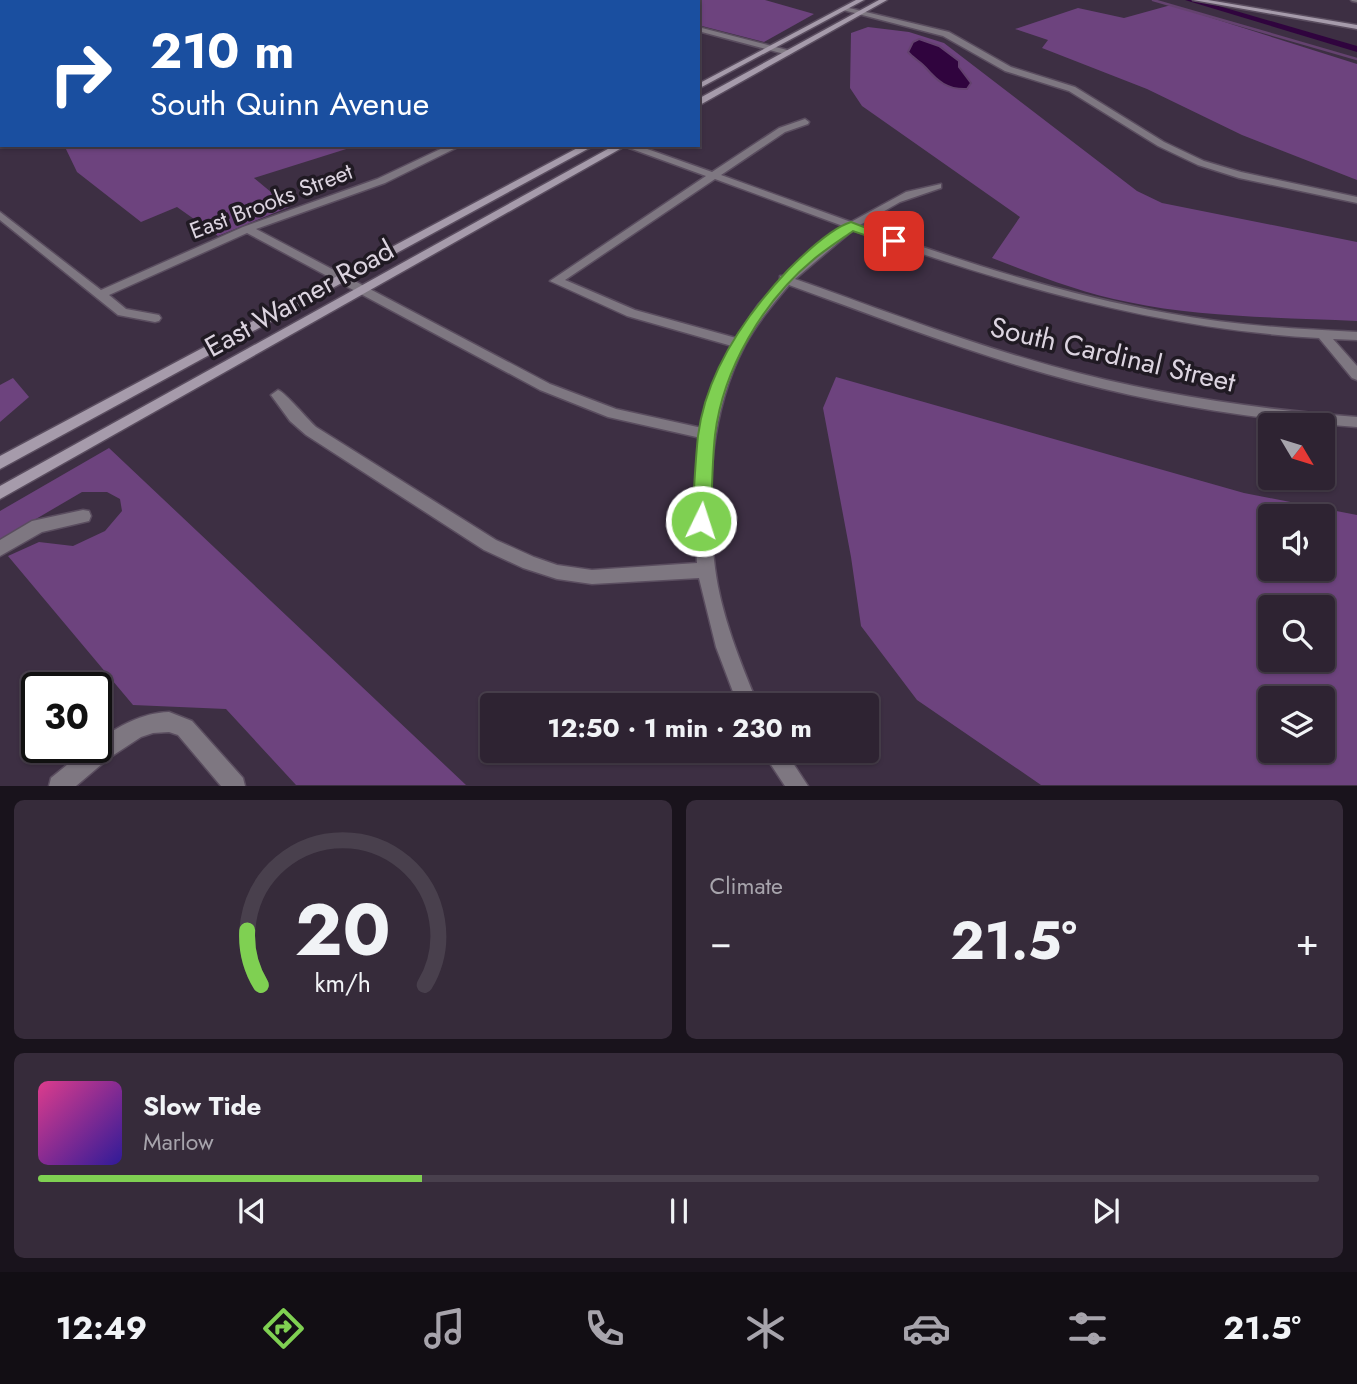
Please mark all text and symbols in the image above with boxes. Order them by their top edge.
text: 210 m [150,16,294,86]
icon: right [35,28,126,119]
text: South Quinn Avenue [150,81,429,127]
street label: East Brooks Street [185,154,358,248]
pin [864,211,924,271]
icon: arrive [875,222,913,260]
street label: East Warner Road [197,229,401,367]
street label: South Cardinal Street [986,306,1240,403]
north arrow [1258,413,1335,490]
map controls [1258,413,1335,763]
position arrow [664,484,738,558]
button: sound [1258,504,1335,581]
button: search [1258,595,1335,672]
speed limit sign: 30 [21,672,112,763]
button: layers [1258,686,1335,763]
text: 12:50 · 1 min · 230 m [547,709,812,747]
text: Climate [710,869,783,903]
text: 20 [295,878,391,983]
text: 21.5° [951,903,1077,979]
text: − [710,914,732,969]
text: + [1296,914,1319,969]
text: km/h [314,965,371,1001]
text: Slow Tide [143,1087,262,1125]
text: Marlow [143,1125,214,1159]
icon: previous [233,1192,271,1230]
icon: pause [660,1192,698,1230]
icon: next [1087,1192,1125,1230]
icon: directions [259,1304,308,1353]
icon: music [420,1304,469,1353]
icon: phone [580,1304,629,1353]
icon: climate [741,1304,790,1353]
icon: car [902,1304,951,1353]
icon: filters [1063,1304,1112,1353]
text: 12:49 [56,1305,147,1351]
text: 21.5° [1223,1305,1301,1351]

